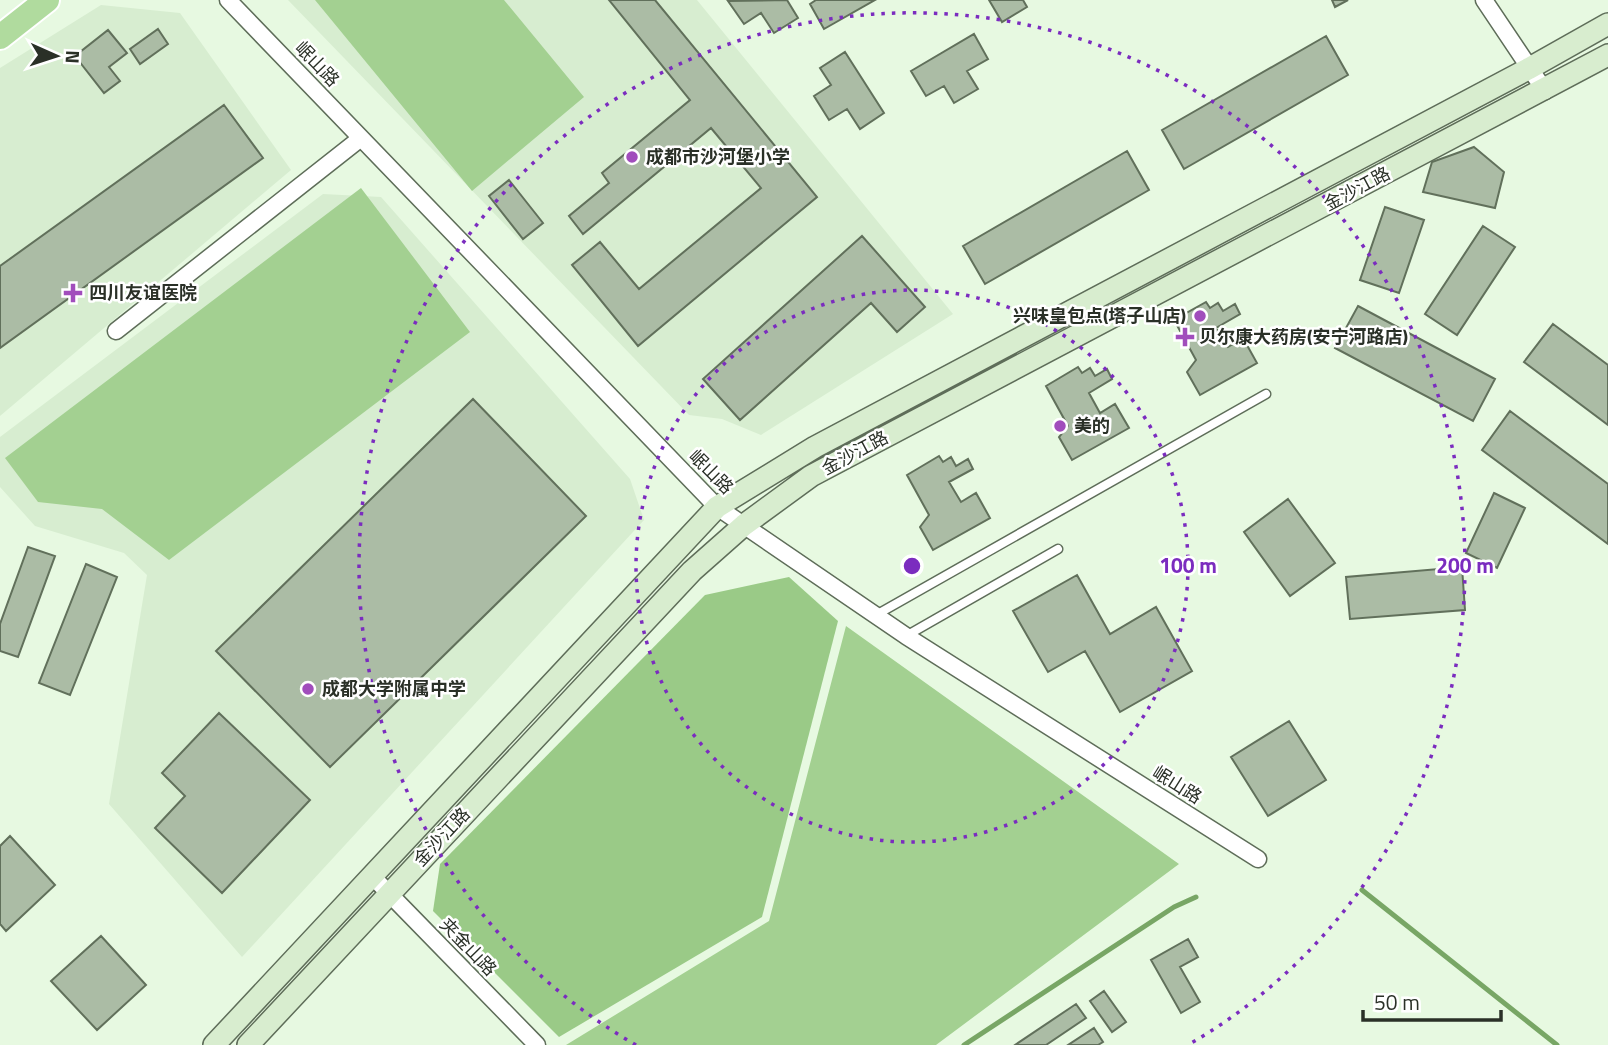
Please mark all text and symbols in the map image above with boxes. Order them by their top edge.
north arrow [21,21,91,91]
street label: 岷山路 [289,35,346,92]
text: N [59,50,88,64]
place label: 成都市沙河堡小学 [646,143,790,170]
marker: 成都市沙河堡小学 [624,149,640,165]
street label: 金沙江路 [1319,160,1395,217]
place label: 四川友谊医院 [89,279,197,306]
marker: 四川友谊医院 [63,283,83,303]
place label: 兴味皇包点(塔子山店) [1013,302,1186,329]
marker: 兴味皇包点(塔子山店) [1192,308,1208,324]
place label: 贝尔康大药房(安宁河路店) [1199,323,1408,350]
marker: 贝尔康大药房(安宁河路店) [1177,329,1193,345]
place label: 美的 [1074,412,1110,439]
marker: 美的 [1052,418,1068,434]
street label: 金沙江路 [817,424,893,481]
street label: 岷山路 [683,443,740,500]
text: 100 m [1159,549,1217,581]
text: 200 m [1436,549,1494,581]
centre of rings [900,554,924,578]
place label: 成都大学附属中学 [322,675,466,702]
marker: 成都大学附属中学 [300,681,316,697]
street label: 岷山路 [1147,759,1207,810]
street label: 金沙江路 [407,801,476,872]
street label: 夹金山路 [434,911,503,982]
scale bar [1363,978,1501,1022]
text: 50 m [1374,986,1420,1018]

